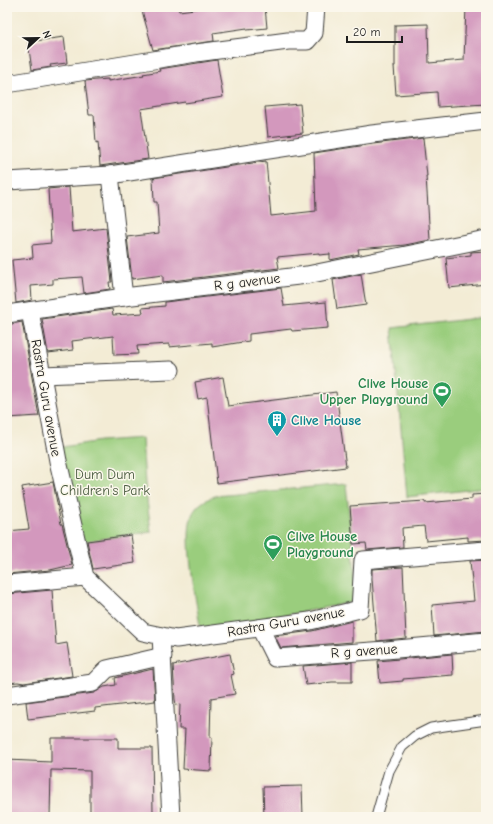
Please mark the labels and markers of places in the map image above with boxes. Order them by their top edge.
place label: Clive House Upper Playground [320,375,428,408]
sports icon: Clive House Upper Playground [431,380,453,408]
building icon: Clive House [266,409,288,437]
place label: Clive House [291,412,361,429]
place label: Clive House Playground [287,528,357,561]
sports icon: Clive House Playground [262,533,284,561]

